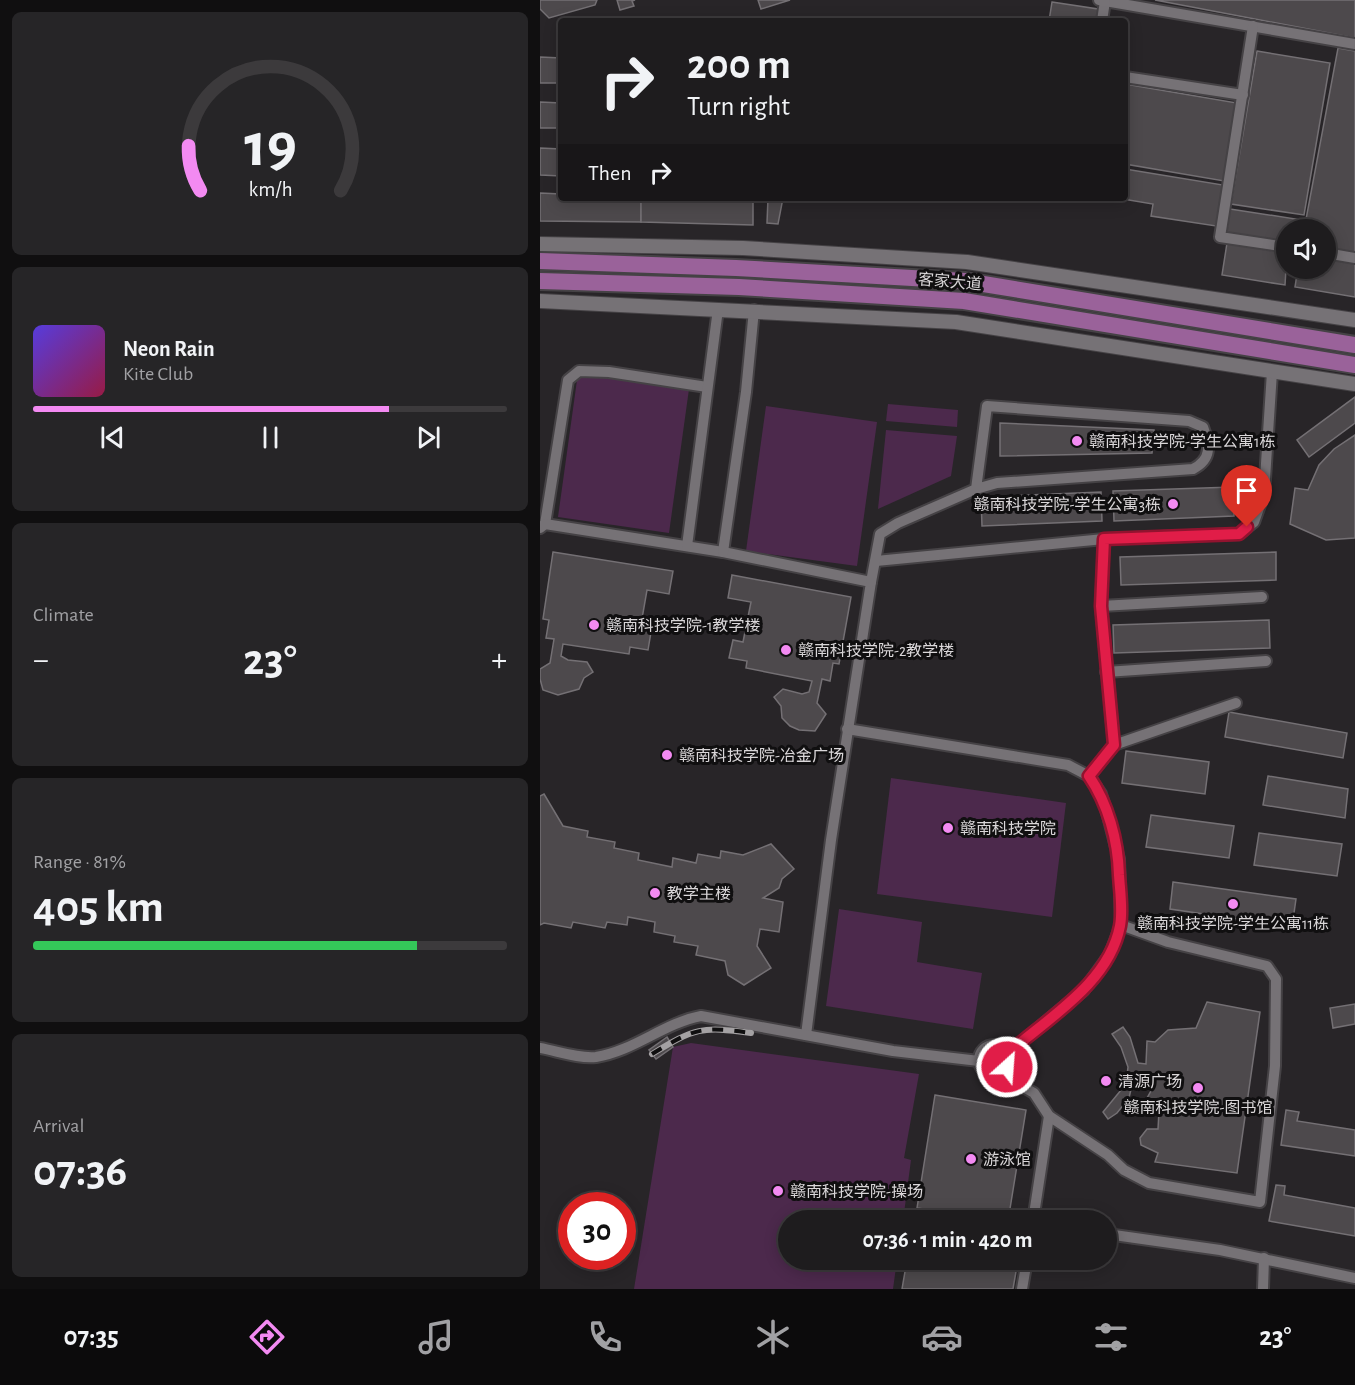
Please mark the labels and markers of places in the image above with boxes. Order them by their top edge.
place label: 赣南科技学院-学生公寓1栋 [1089,432,1275,450]
marker: 赣南科技学院-学生公寓1栋 [1070,434,1084,448]
pin [1221,465,1272,527]
place label: 赣南科技学院-学生公寓3栋 [973,495,1161,513]
marker: 赣南科技学院-学生公寓3栋 [1166,497,1180,511]
place label: 赣南科技学院-1教学楼 [606,616,760,634]
marker: 赣南科技学院-1教学楼 [587,618,601,632]
place label: 赣南科技学院-2教学楼 [798,641,954,659]
marker: 赣南科技学院-2教学楼 [779,643,793,657]
place label: 赣南科技学院-冶金广场 [679,746,844,764]
marker: 赣南科技学院-冶金广场 [660,748,674,762]
place label: 赣南科技学院 [960,819,1056,837]
marker: 赣南科技学院 [941,821,955,835]
place label: 教学主楼 [667,885,731,902]
marker: 教学主楼 [648,886,662,900]
marker: 赣南科技学院-学生公寓11栋 [1226,897,1240,911]
place label: 赣南科技学院-学生公寓11栋 [1137,914,1329,932]
place label: 清源广场 [1118,1073,1182,1090]
marker: 清源广场 [1099,1074,1113,1088]
marker: 赣南科技学院-图书馆 [1191,1081,1205,1095]
place label: 赣南科技学院-图书馆 [1124,1098,1272,1116]
place label: 游泳馆 [983,1151,1031,1168]
marker: 游泳馆 [964,1152,978,1166]
place label: 赣南科技学院-操场 [790,1182,923,1200]
marker: 赣南科技学院-操场 [771,1184,785,1198]

